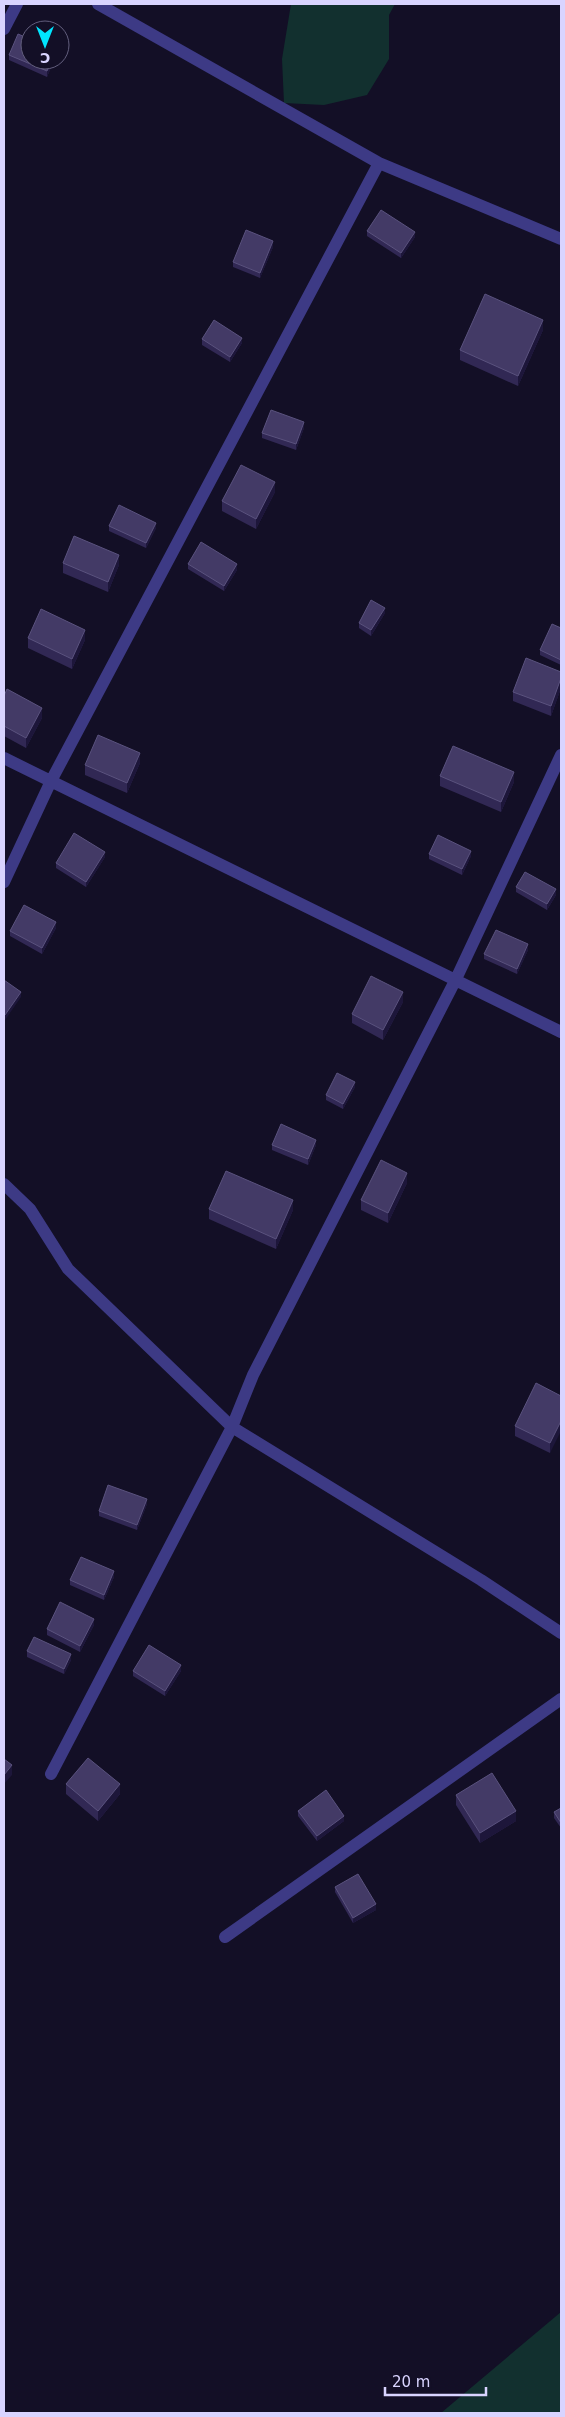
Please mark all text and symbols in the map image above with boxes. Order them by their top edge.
north arrow [20,20,70,70]
text: С [40,50,50,66]
scale bar [385,2364,486,2396]
text: 20 m [392,2373,430,2391]

